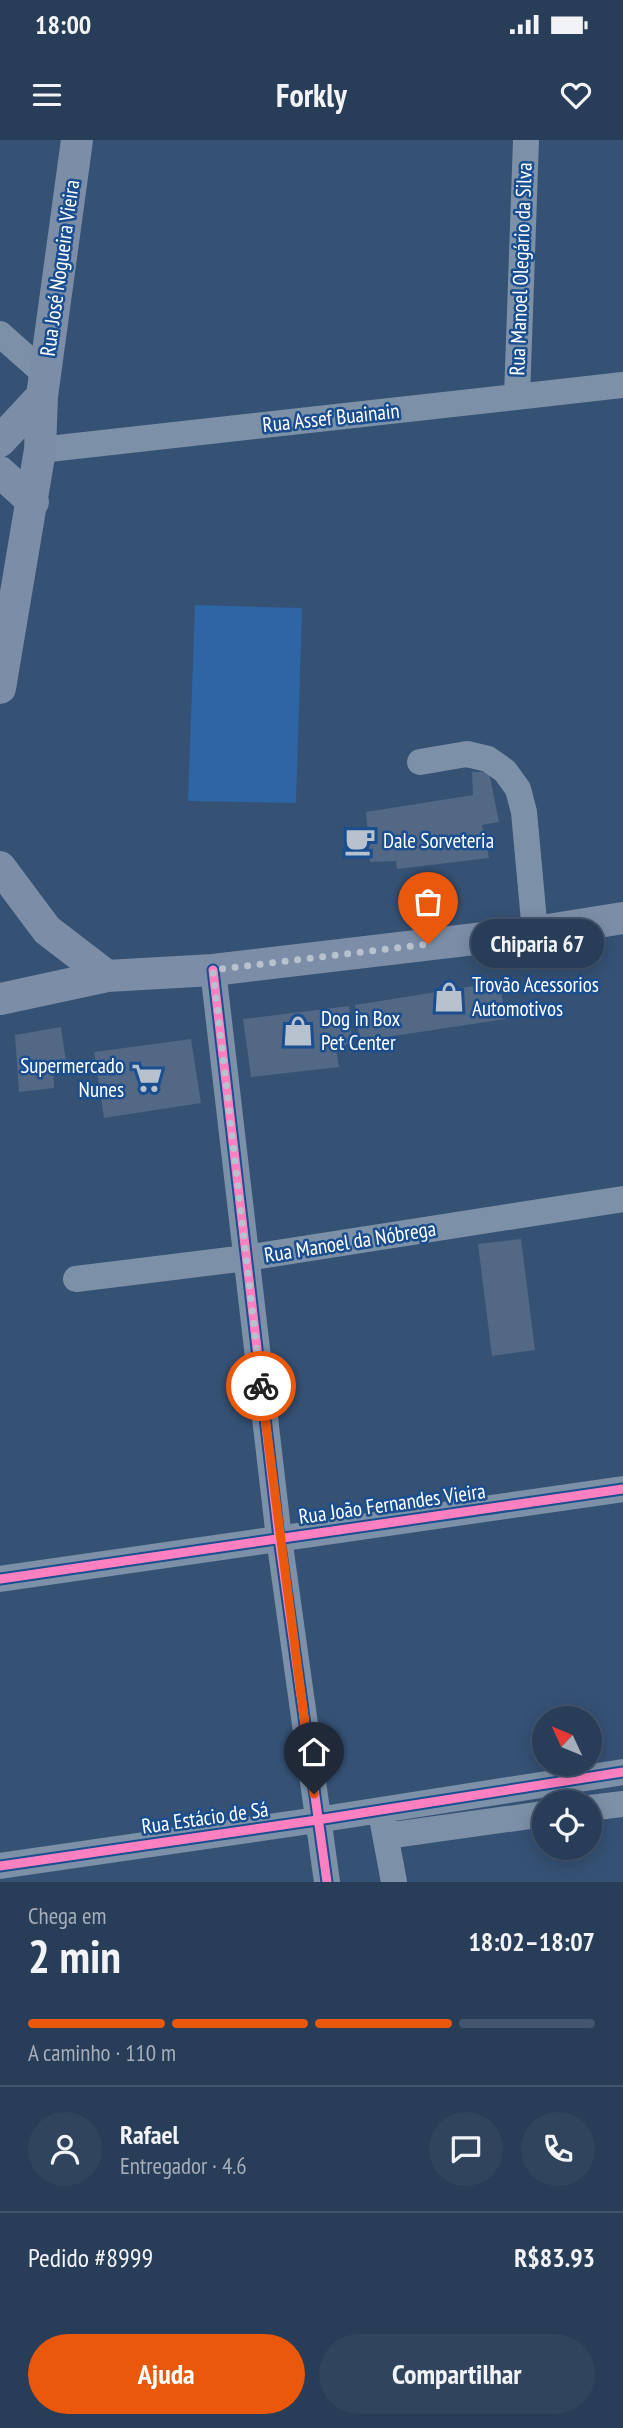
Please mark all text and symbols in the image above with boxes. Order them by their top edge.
text: 18:00 [35,8,91,41]
text: Forkly [276,74,347,116]
icon: menu [28,76,66,114]
icon: heart [557,76,595,114]
street label: Rua Manoel Olegário da Silva [503,162,538,376]
street label: Rua José Nogueira Vieira [34,178,85,358]
street label: Rua Assef Buainain [261,397,401,438]
cafe icon: Dale Sorveteria [343,824,377,858]
place label: Dale Sorveteria [383,827,494,854]
pin [398,872,458,944]
icon: bag [409,883,447,921]
callout: Chiparia 67 [470,920,603,968]
text: Chiparia 67 [491,929,584,958]
place label: Trovão Acessorios Automotivos [472,971,599,1022]
shop icon: Trovão Acessorios Automotivos [432,980,466,1014]
place label: Dog in Box Pet Center [321,1005,400,1056]
shop icon: Dog in Box Pet Center [281,1014,315,1048]
place label: Supermercado Nunes [20,1052,124,1103]
supermarket icon: Supermercado Nunes [130,1061,164,1095]
street label: Rua Manoel da Nóbrega [262,1215,438,1268]
courier [226,1351,296,1421]
icon: bike [242,1367,280,1405]
street label: Rua João Fernandes Vieira [297,1477,487,1530]
north arrow [532,1706,602,1776]
map controls [532,1706,602,1860]
pin [284,1722,344,1794]
icon: home [295,1733,333,1771]
button: locate [532,1790,602,1860]
street label: Rua Estácio de Sá [140,1795,270,1840]
text: Chega em [28,1901,106,1930]
text: 18:02–18:07 [468,1925,595,1958]
text: 2 min [28,1926,121,1986]
text: A caminho · 110 m [28,2038,176,2067]
button: person [28,2112,102,2186]
button: chat [429,2112,503,2186]
button: phone [521,2112,595,2186]
text: Rafael [120,2118,179,2151]
text: Entregador · 4.6 [120,2151,247,2180]
text: Pedido #8999 [28,2241,153,2274]
text: R$83.93 [514,2241,595,2274]
button: Ajuda [28,2334,305,2414]
button: Compartilhar [319,2334,595,2414]

